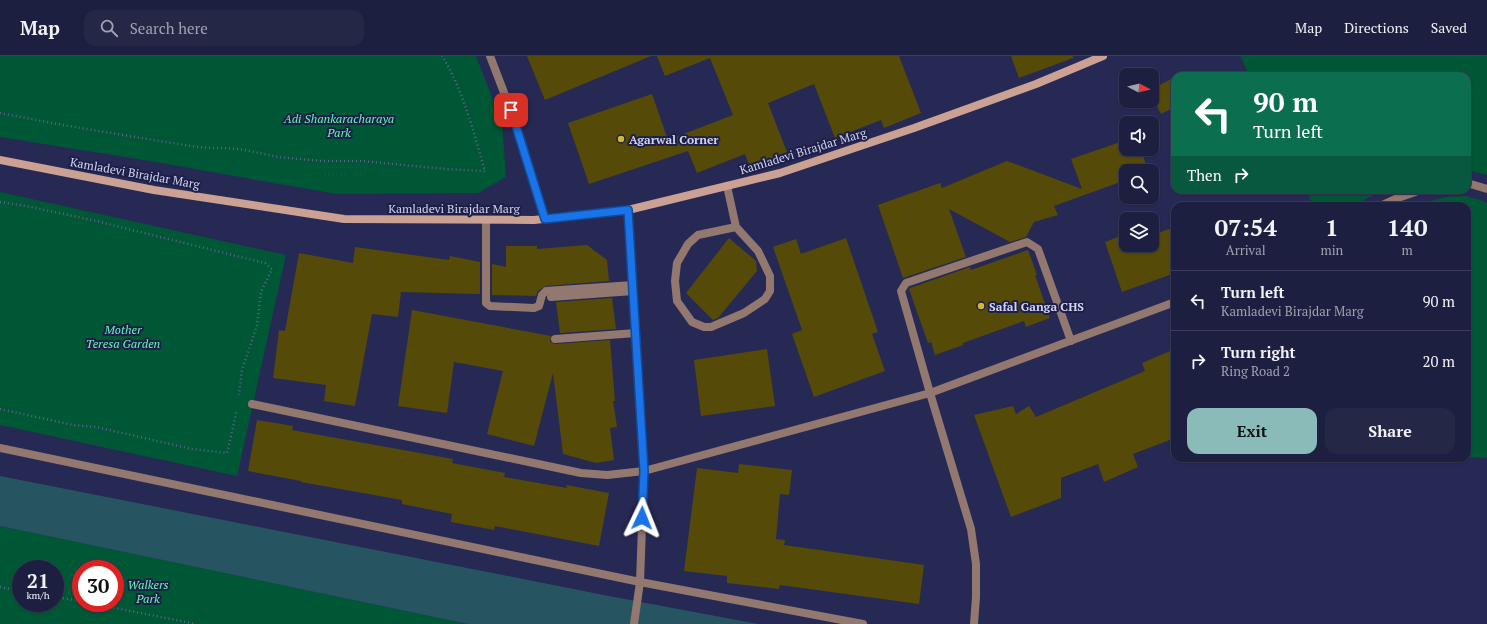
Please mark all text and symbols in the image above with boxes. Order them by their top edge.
search box [84,10,364,46]
text: Map [20,15,60,40]
icon: search [98,17,120,39]
text: Search here [130,18,208,38]
text: Map [1295,18,1322,37]
text: Directions [1344,18,1409,37]
text: Saved [1431,18,1467,37]
north arrow [1119,68,1159,108]
map controls [1119,68,1159,252]
text: 90 m [1253,83,1318,120]
icon: left [1187,88,1239,140]
pin [494,93,528,127]
icon: arrive [500,99,522,121]
park label: Adi Shankaracharaya Park [283,111,394,140]
button: sound [1119,116,1159,156]
text: Turn left [1253,119,1323,143]
street label: Kamladevi Birajdar Marg [738,124,869,177]
place label: Agarwal Corner [629,132,719,147]
marker: Agarwal Corner [616,134,626,144]
street label: Kamladevi Birajdar Marg [69,154,202,192]
button: search [1119,164,1159,204]
icon: right [1230,164,1252,186]
text: Then [1187,165,1222,185]
street label: Kamladevi Birajdar Marg [388,201,521,216]
text: 07:54 [1214,211,1277,243]
text: 1 [1325,211,1339,243]
text: 140 [1387,211,1427,243]
button: layers [1119,212,1159,252]
text: Arrival [1226,241,1266,259]
text: min [1320,241,1343,259]
text: m [1402,241,1413,259]
text: Turn left [1221,282,1285,302]
icon: left [1187,290,1209,312]
text: 90 m [1422,291,1455,311]
place label: Safal Ganga CHS [989,299,1084,314]
marker: Safal Ganga CHS [976,301,986,311]
text: Kamladevi Birajdar Marg [1221,302,1364,320]
park label: Mother Teresa Garden [86,322,160,351]
text: Turn right [1221,342,1296,362]
icon: right [1187,350,1209,372]
text: 20 m [1422,351,1455,371]
text: Ring Road 2 [1221,362,1290,380]
button: Exit [1187,408,1317,454]
button: Share [1325,408,1455,454]
position arrow [621,497,663,539]
speed limit sign: 30 [72,560,124,612]
text: 21 [27,567,49,594]
park label: Walkers Park [127,577,169,606]
text: km/h [26,589,50,602]

